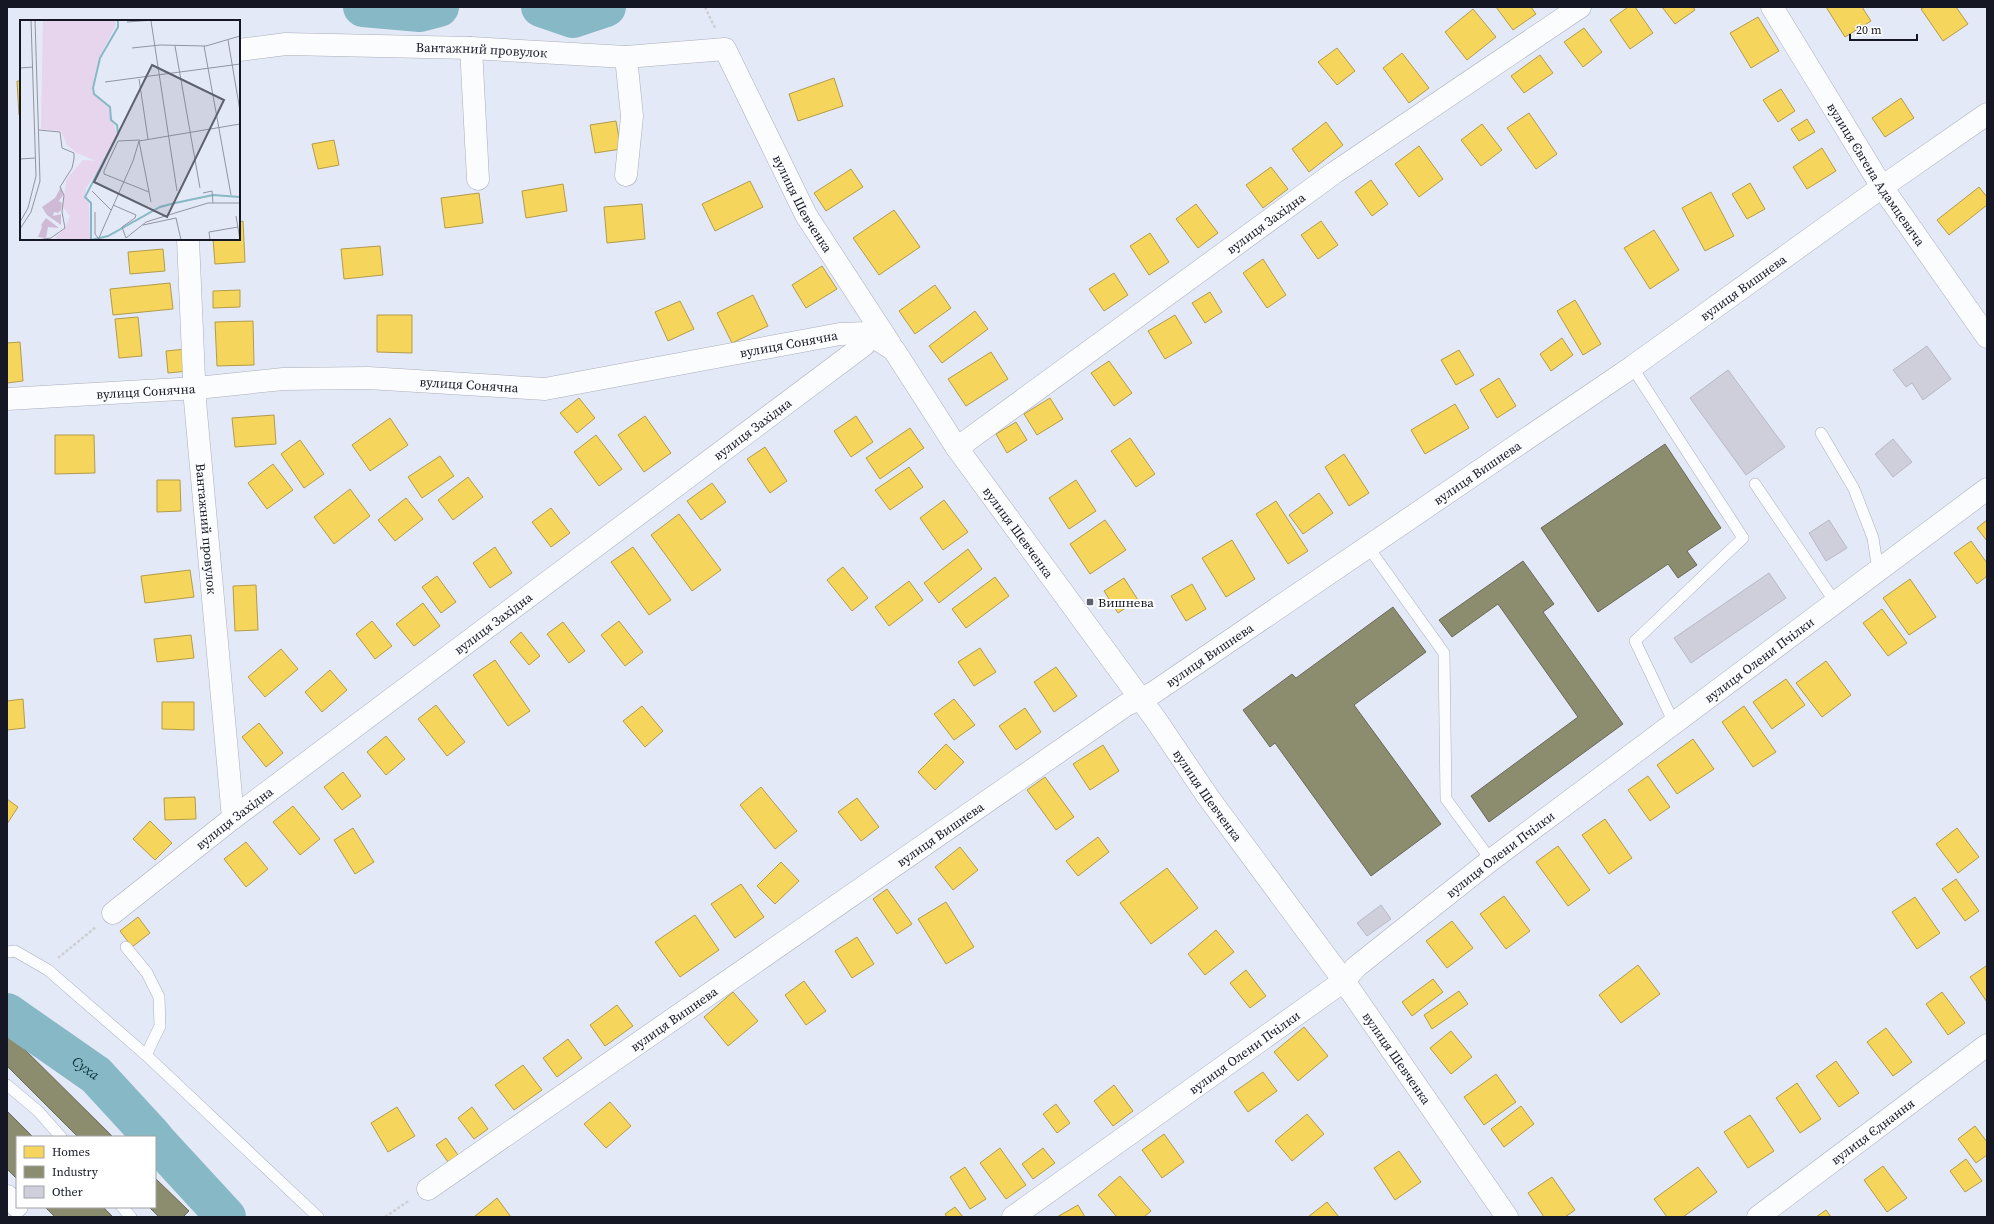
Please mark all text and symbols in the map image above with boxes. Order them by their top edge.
scale bar [1850,16,1917,42]
inset map [20,20,240,240]
text: 20 m [1856,22,1882,38]
street label: Вантажний провулок [416,38,548,61]
street label: вулиця Євгена Адамцевича [1824,99,1929,249]
street label: вулиця Шевченка [769,152,837,256]
street label: вулиця Західна [1223,188,1309,257]
street label: вулиця Вишнева [1696,250,1790,324]
street label: вулиця Сонячна [738,326,839,361]
street label: вулиця Сонячна [419,373,519,396]
street label: вулиця Сонячна [96,380,196,402]
street label: вулиця Західна [710,394,795,464]
street label: вулиця Вишнева [1430,436,1525,508]
street label: Вантажний провулок [192,463,221,595]
street label: вулиця Шевченка [979,483,1058,581]
street label: вулиця Західна [451,588,536,658]
place label: Вишнева [1098,594,1154,611]
marker: Вишнева [1085,597,1095,607]
street label: вулиця Олени Пчілки [1701,613,1817,706]
street label: вулиця Вишнева [1162,619,1257,691]
street label: вулиця Шевченка [1169,746,1246,845]
street label: вулиця Західна [192,782,277,853]
street label: вулиця Вишнева [893,798,987,870]
street label: вулиця Олени Пчілки [1442,807,1558,901]
street label: вулиця Вишнева [627,982,721,1055]
street label: вулиця Олени Пчілки [1185,1006,1303,1098]
street label: вулиця Шевченка [1359,1008,1435,1108]
water label: Суха [68,1051,104,1085]
street label: вулиця Єднання [1827,1094,1918,1168]
legend [16,1136,156,1208]
text: Homes [52,1144,90,1160]
text: Industry [52,1164,99,1180]
text: Other [52,1184,83,1200]

